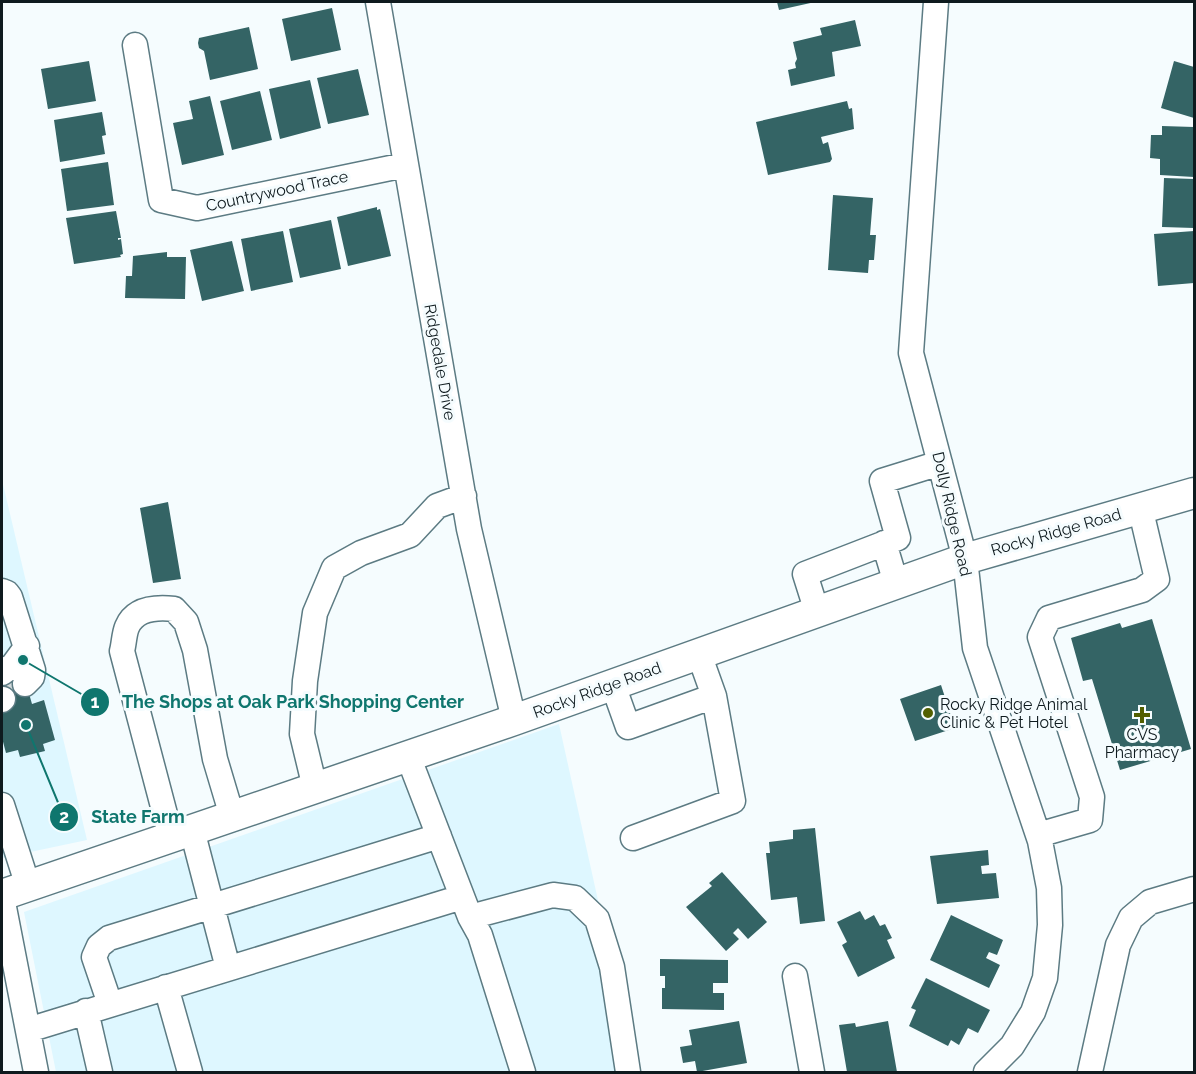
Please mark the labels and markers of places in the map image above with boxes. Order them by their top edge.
callout: The Shops at Oak Park Shopping Center [80,684,476,720]
place label: Rocky Ridge Animal Clinic & Pet Hotel [940,695,1088,732]
marker: Rocky Ridge Animal Clinic & Pet Hotel [921,706,935,720]
marker: CVS Pharmacy [1135,708,1149,722]
place label: CVS Pharmacy [1105,725,1180,762]
callout: State Farm [49,799,197,835]

